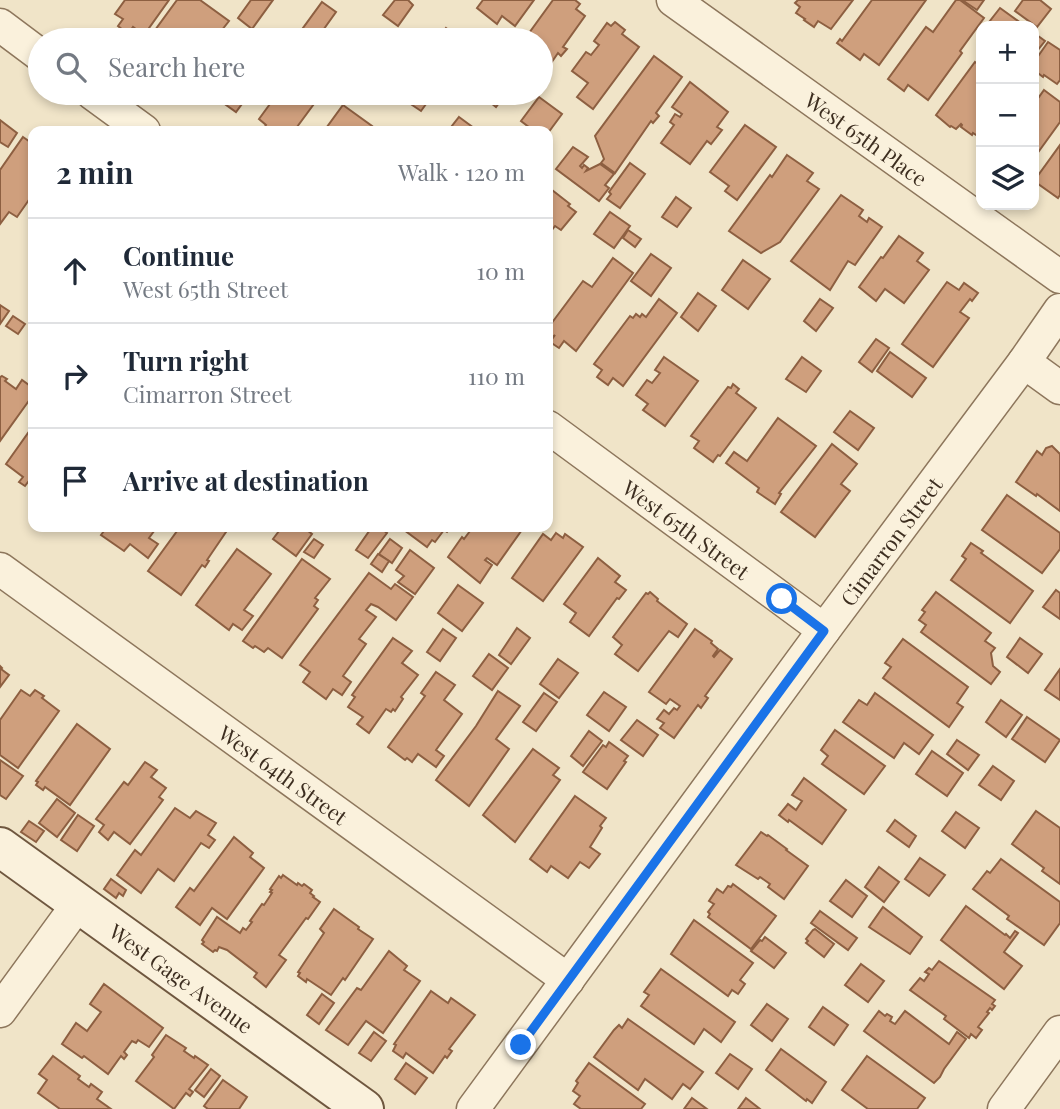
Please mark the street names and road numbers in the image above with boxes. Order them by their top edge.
street label: West 65th Place [799,85,933,192]
street label: Cimarron Street [833,470,948,611]
street label: West 65th Street [617,472,756,585]
street label: West 64th Street [213,718,354,831]
street label: West Gage Avenue [104,916,259,1039]

